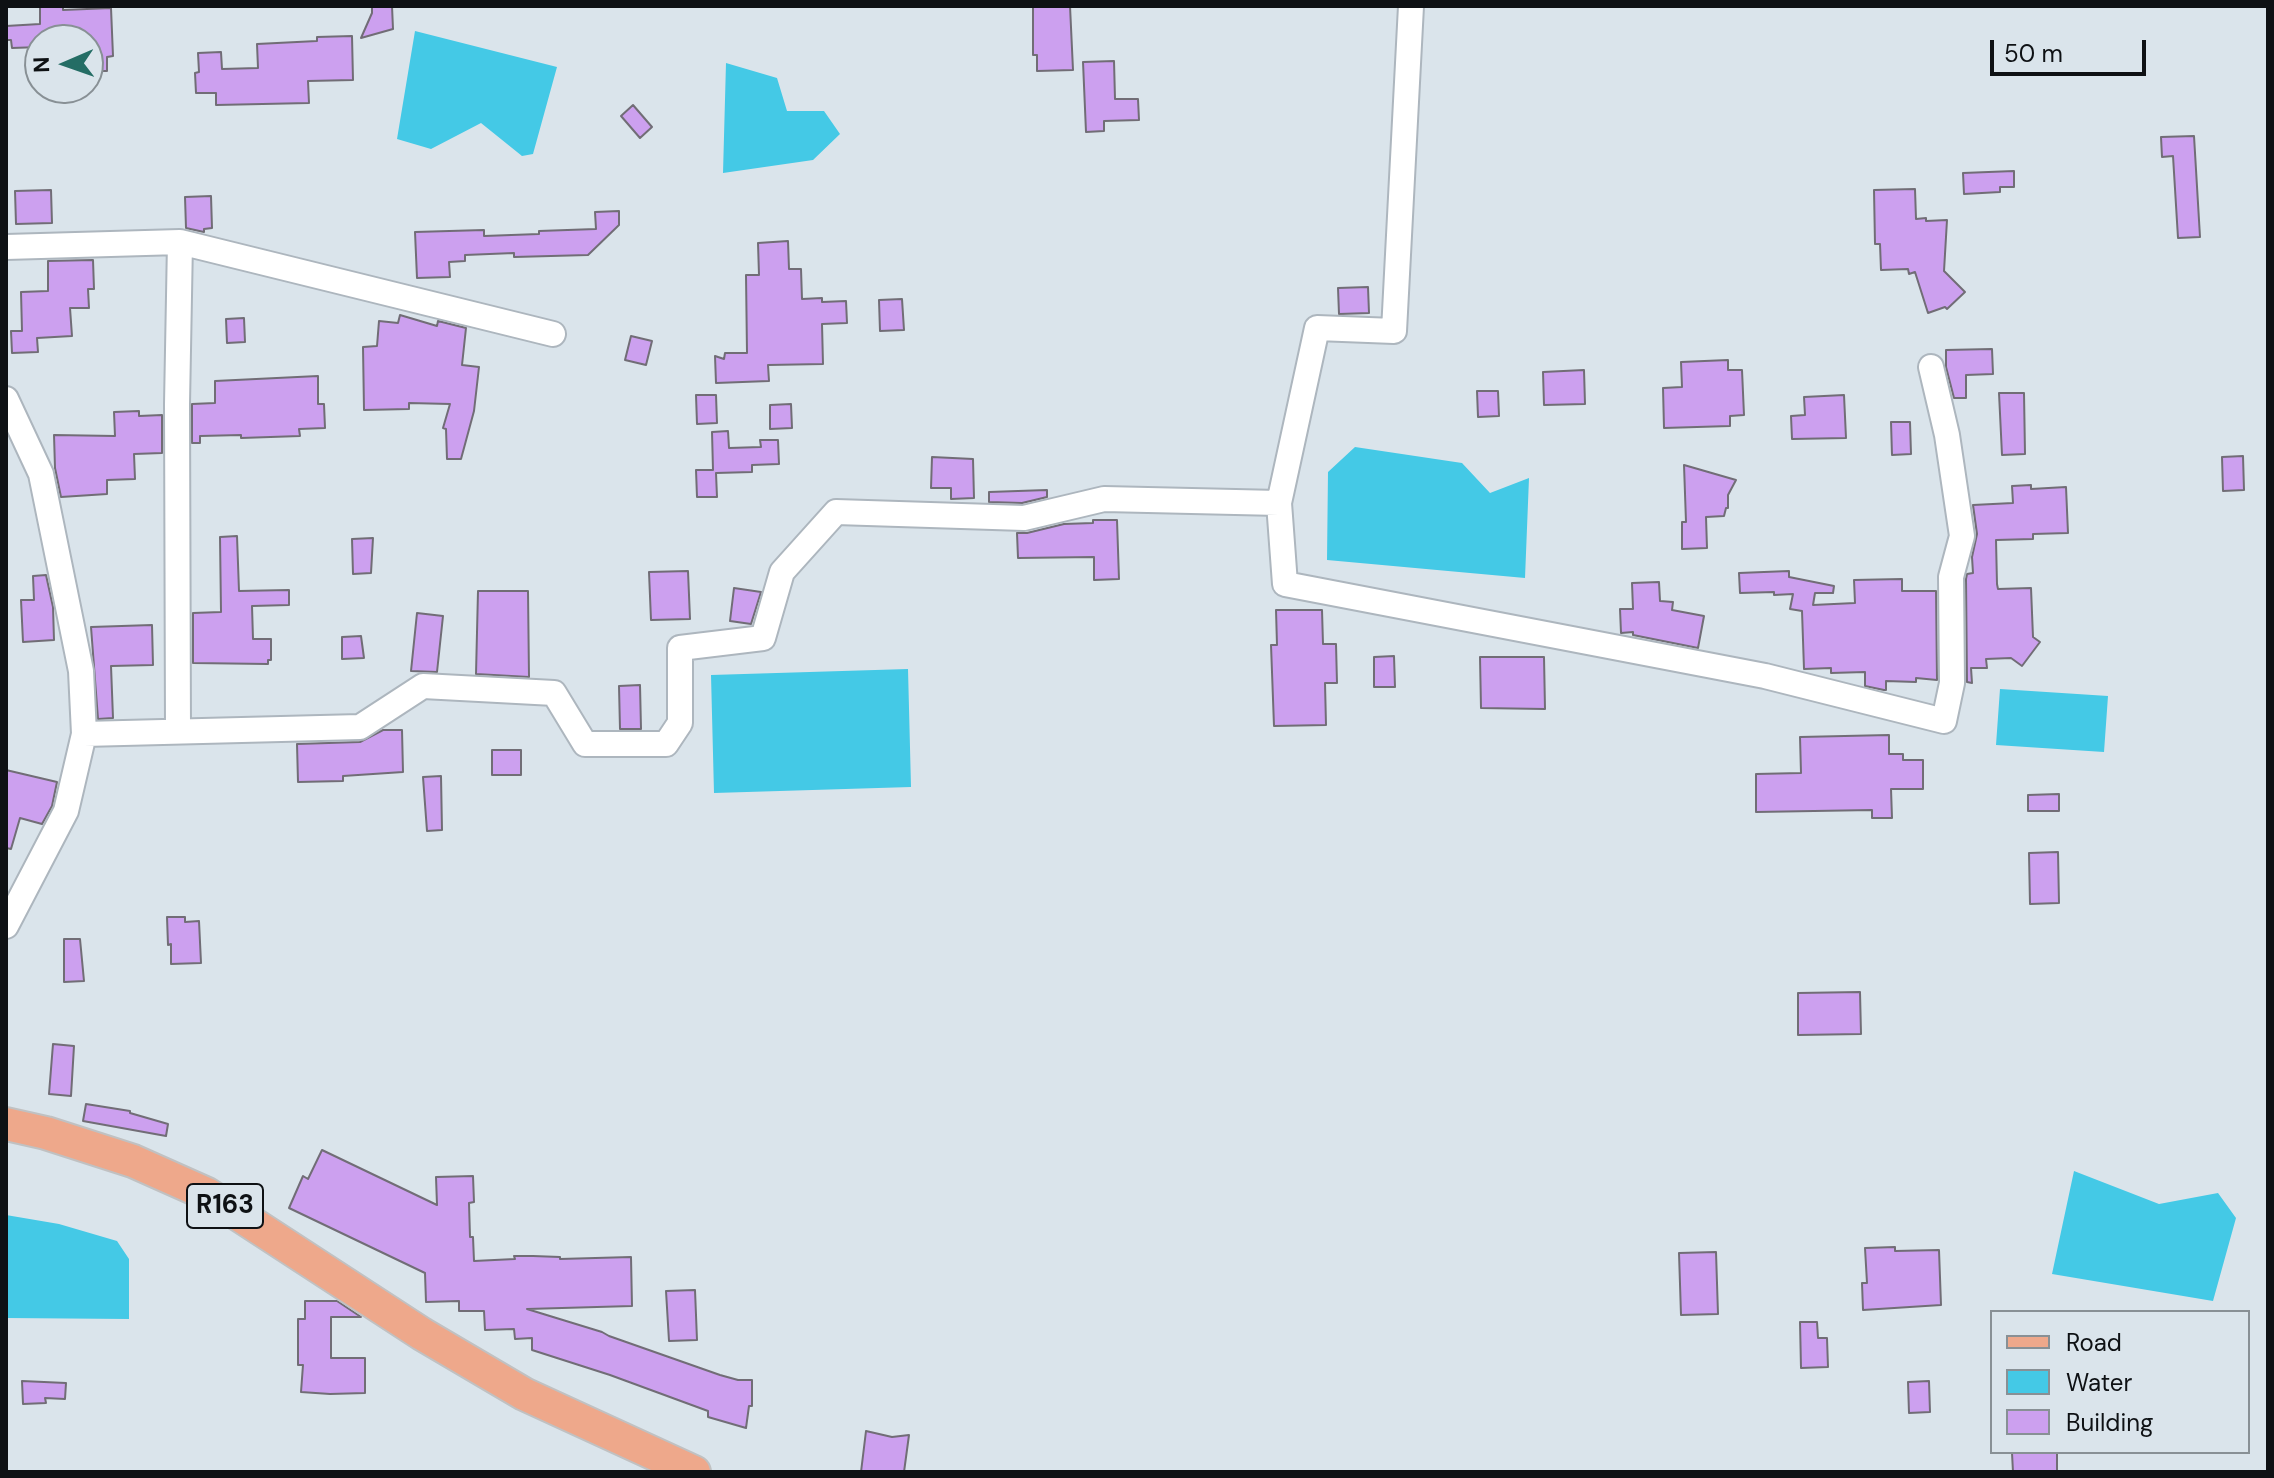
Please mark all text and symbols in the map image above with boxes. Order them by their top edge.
north arrow [24,24,104,104]
scale bar [1994,24,2150,74]
text: 50 m [2004,38,2063,69]
text: N [27,56,56,73]
road number: R163 [187,1184,263,1228]
legend [1990,1310,2250,1454]
text: Road [2066,1327,2122,1358]
text: Water [2066,1367,2132,1398]
text: Building [2066,1407,2153,1438]

